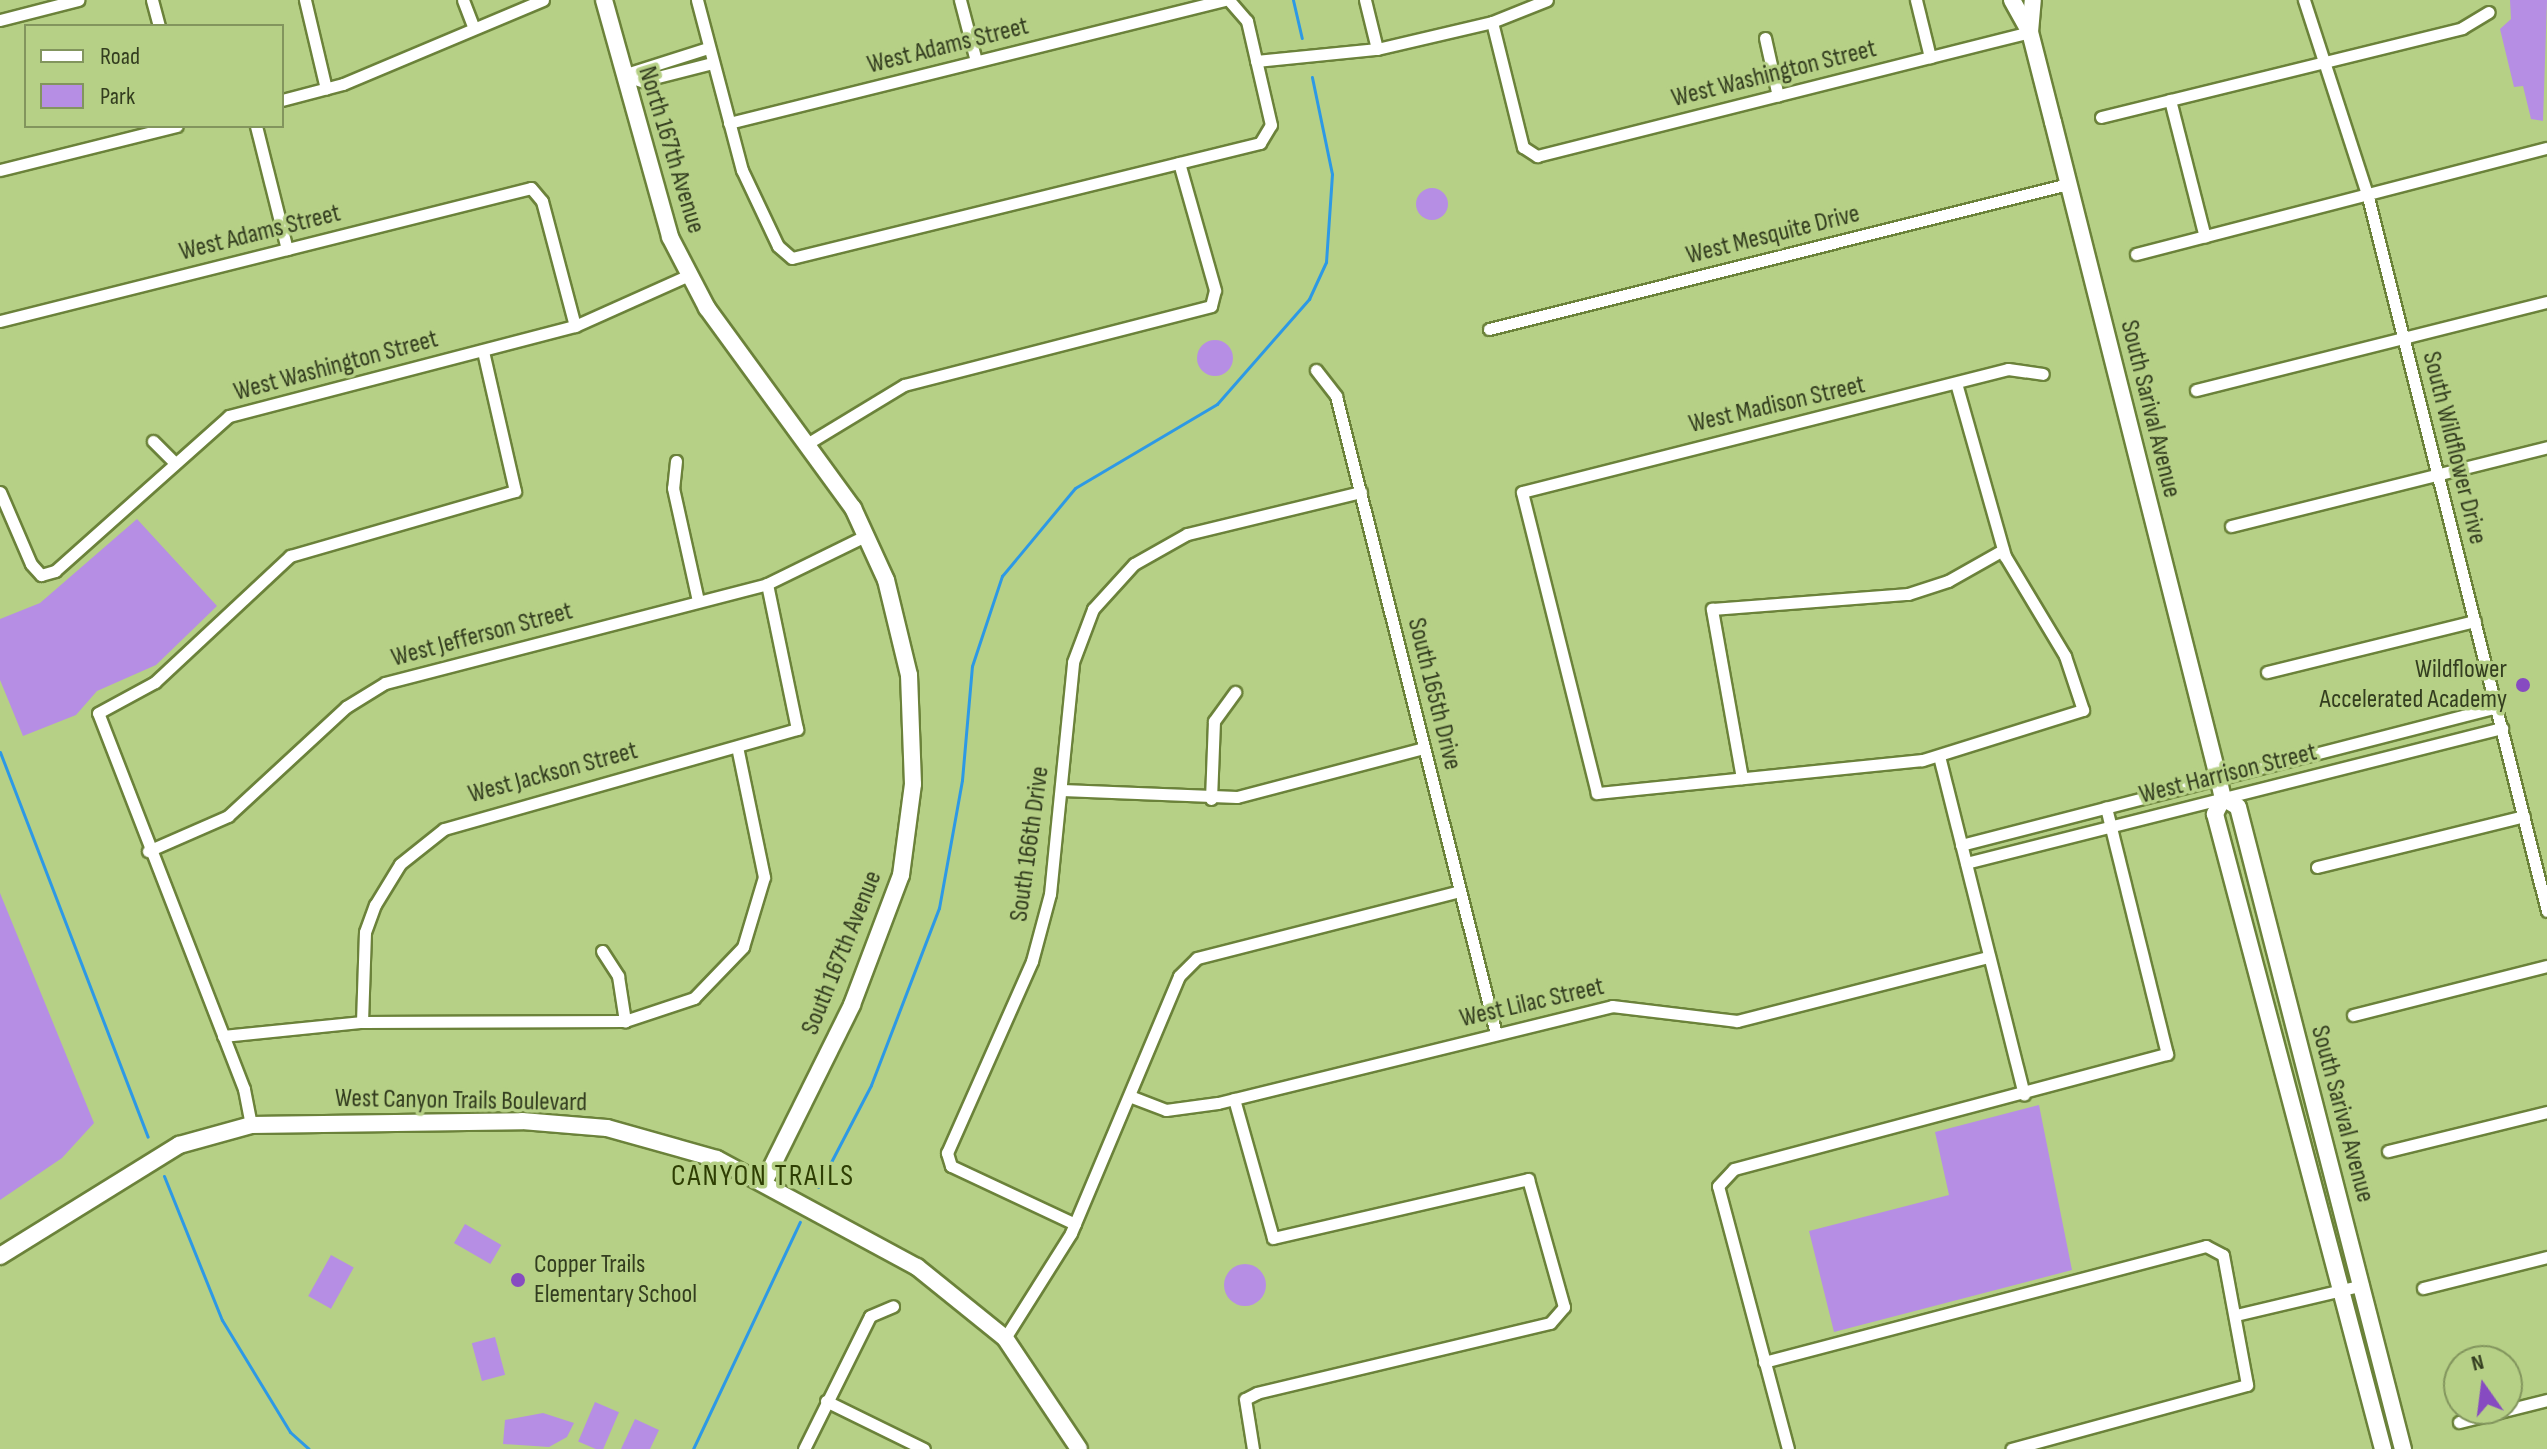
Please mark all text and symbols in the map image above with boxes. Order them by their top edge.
street label: West Adams Street [864,11,1032,81]
legend [24,24,284,128]
street label: West Washington Street [1668,33,1880,115]
text: Road [100,42,140,71]
street label: North 167th Avenue [631,63,711,237]
text: Park [100,82,135,111]
street label: West Adams Street [176,198,344,268]
street label: West Mesquite Drive [1683,198,1863,272]
street label: South Sarival Avenue [2113,317,2187,501]
street label: West Washington Street [231,324,441,408]
street label: South Wildflower Drive [2415,348,2493,548]
street label: West Madison Street [1686,370,1868,440]
street label: West Jefferson Street [388,596,576,674]
street label: South 165th Drive [1400,615,1468,773]
place label: Wildflower Accelerated Academy [2319,654,2507,716]
marker: Wildflower Accelerated Academy [2514,676,2532,694]
street label: West Jackson Street [465,735,641,811]
street label: West Harrison Street [2136,737,2320,811]
street label: South 166th Drive [1004,764,1056,924]
street label: South 167th Avenue [795,867,889,1039]
street label: West Lilac Street [1457,971,1607,1035]
street label: South Sarival Avenue [2303,1022,2381,1206]
street label: West Canyon Trails Boulevard [335,1083,587,1119]
district label: CANYON TRAILS [671,1158,855,1194]
place label: Copper Trails Elementary School [534,1249,697,1310]
marker: Copper Trails Elementary School [509,1271,527,1289]
north arrow [2443,1345,2523,1425]
text: N [2469,1349,2487,1378]

